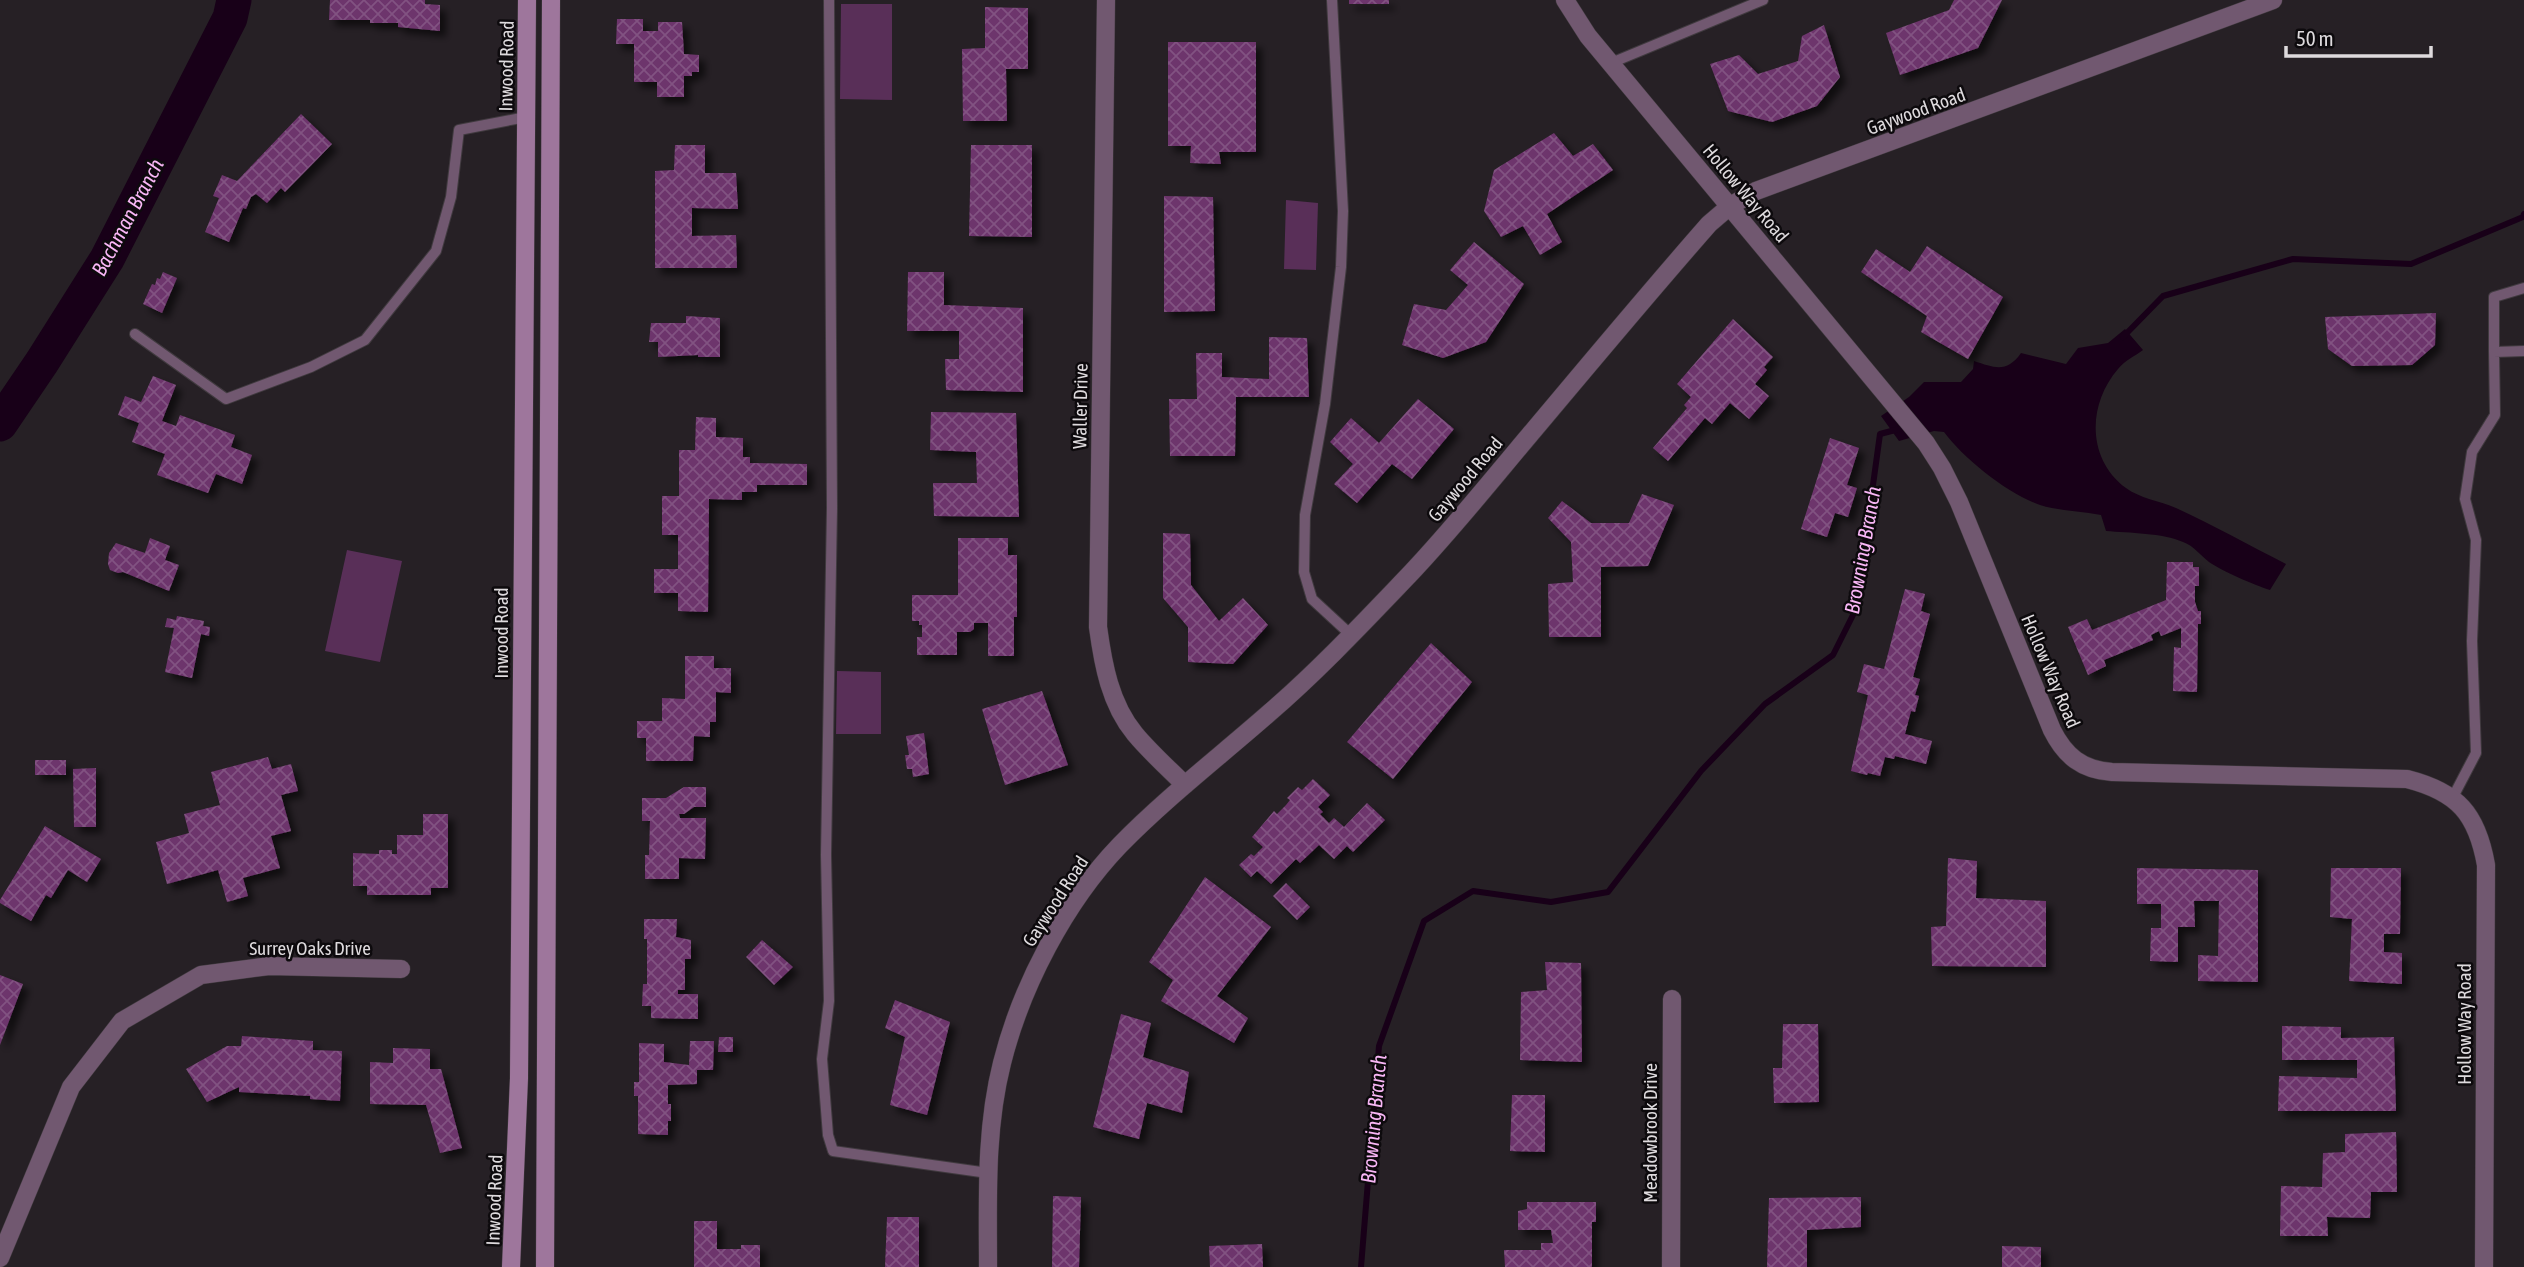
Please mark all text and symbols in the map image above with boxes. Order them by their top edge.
scale bar [2286,14,2431,58]
street label: Inwood Road [494,20,518,112]
text: 50 m [2296,26,2334,50]
street label: Gaywood Road [1864,83,1968,139]
street label: Hollow Way Road [1699,139,1793,247]
water label: Bachman Branch [86,154,168,280]
street label: Waller Drive [1068,363,1092,449]
street label: Gaywood Road [1423,432,1507,526]
water label: Browning Branch [1839,484,1885,616]
street label: Inwood Road [490,588,512,678]
street label: Hollow Way Road [2017,611,2085,731]
street label: Gaywood Road [1018,852,1092,950]
street label: Surrey Oaks Drive [249,937,371,959]
street label: Hollow Way Road [2453,963,2475,1085]
water label: Browning Branch [1355,1054,1391,1184]
street label: Meadowbrook Drive [1639,1063,1661,1203]
street label: Inwood Road [481,1154,507,1246]

